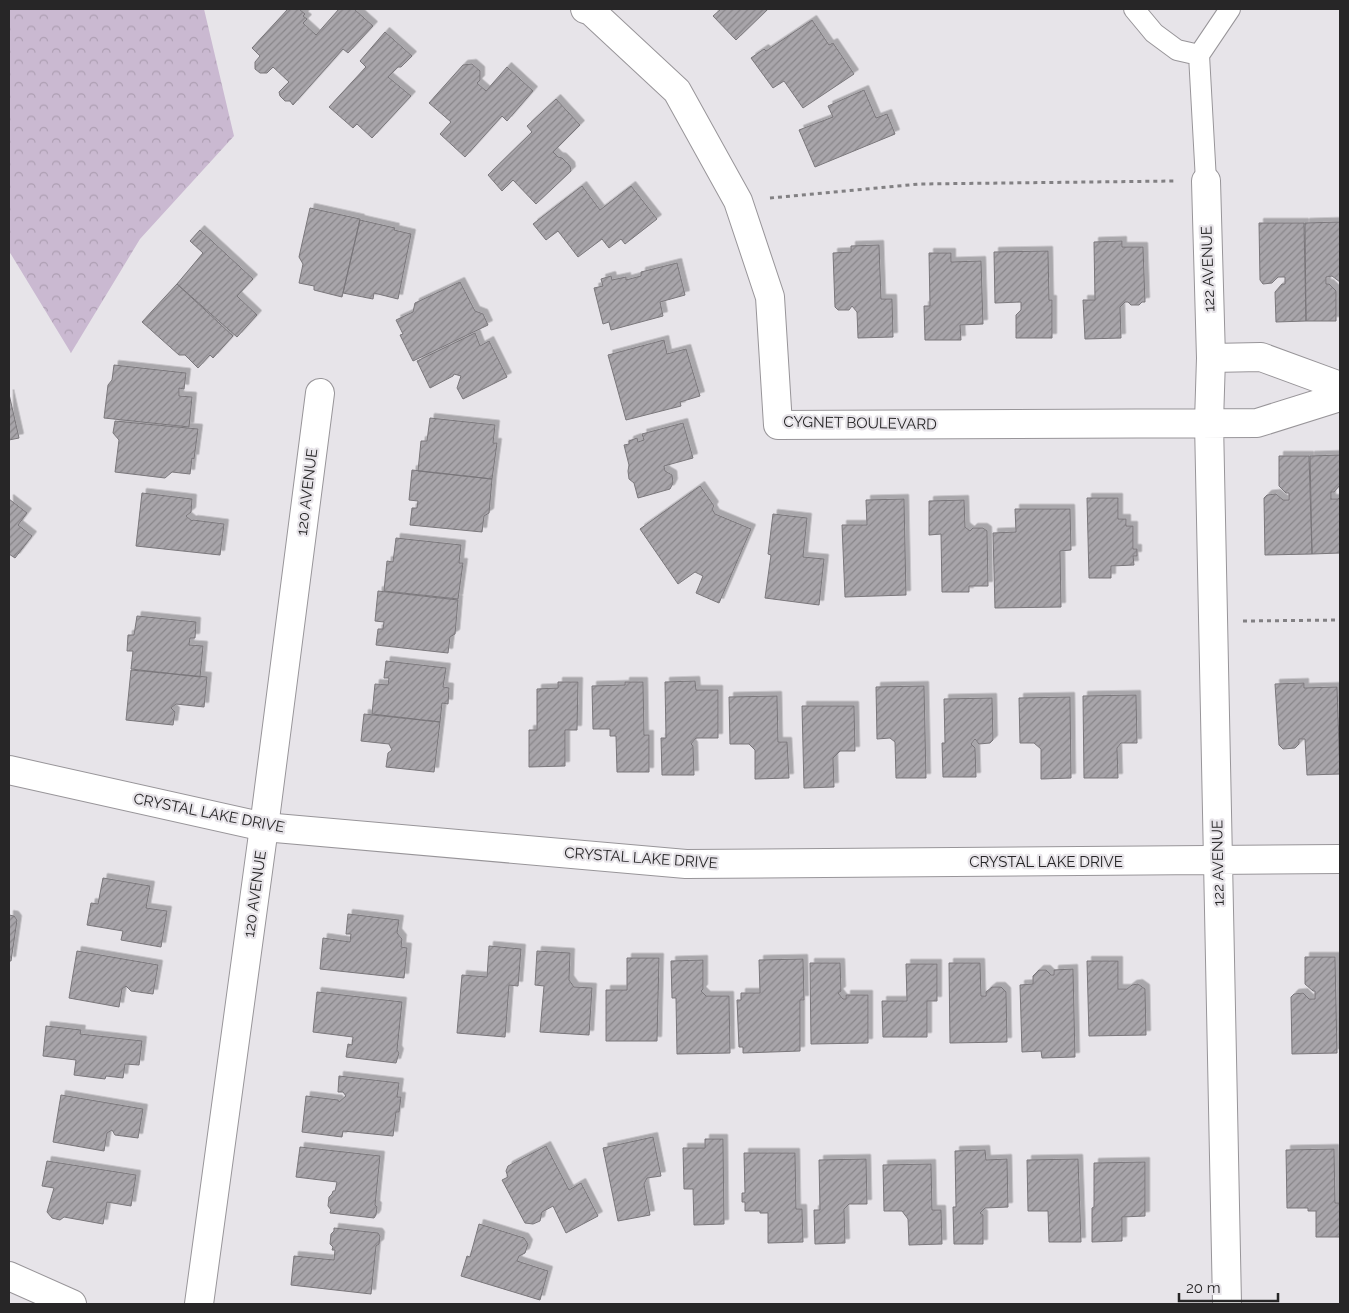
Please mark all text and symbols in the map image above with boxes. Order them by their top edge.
street label: 122 AVENUE [1198,226,1218,312]
street label: CYGNET BOULEVARD [783,413,937,433]
street label: 120 AVENUE [293,448,321,536]
street label: CRYSTAL LAKE DRIVE [132,790,286,836]
street label: 122 AVENUE [1208,820,1228,906]
street label: CRYSTAL LAKE DRIVE [564,844,718,872]
street label: 120 AVENUE [240,849,270,939]
street label: CRYSTAL LAKE DRIVE [969,853,1123,871]
scale bar [1179,1270,1278,1302]
text: 20 m [1186,1279,1221,1297]

